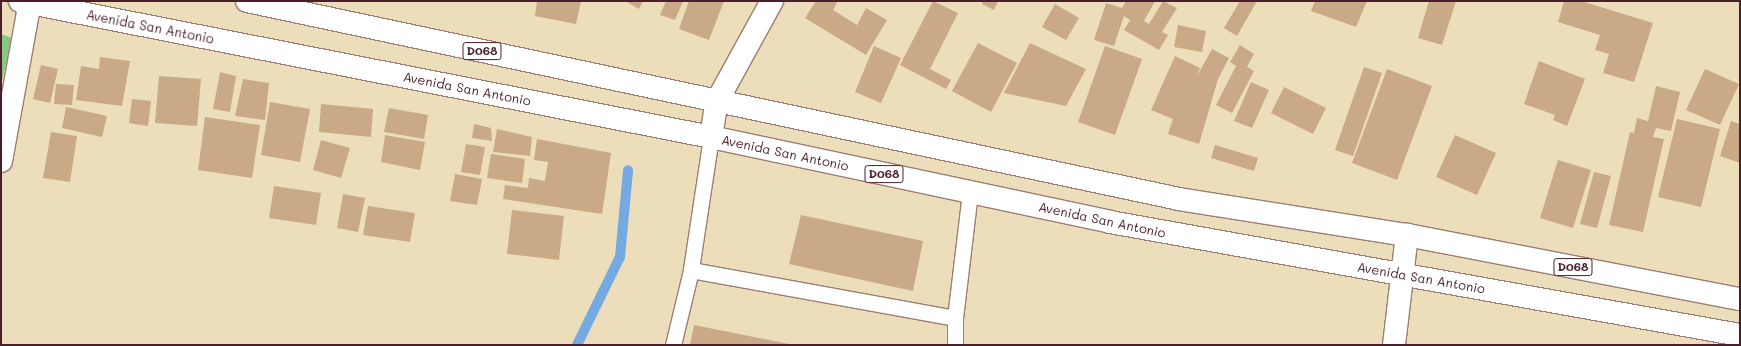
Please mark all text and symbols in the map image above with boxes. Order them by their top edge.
street label: Avenida San Antonio [85,7,215,47]
road number: D068 [462,41,502,61]
street label: Avenida San Antonio [402,69,532,109]
street label: Avenida San Antonio [720,132,850,174]
road number: D068 [864,164,904,184]
street label: Avenida San Antonio [1037,199,1167,241]
road number: D068 [1553,257,1593,277]
street label: Avenida San Antonio [1356,259,1486,297]

